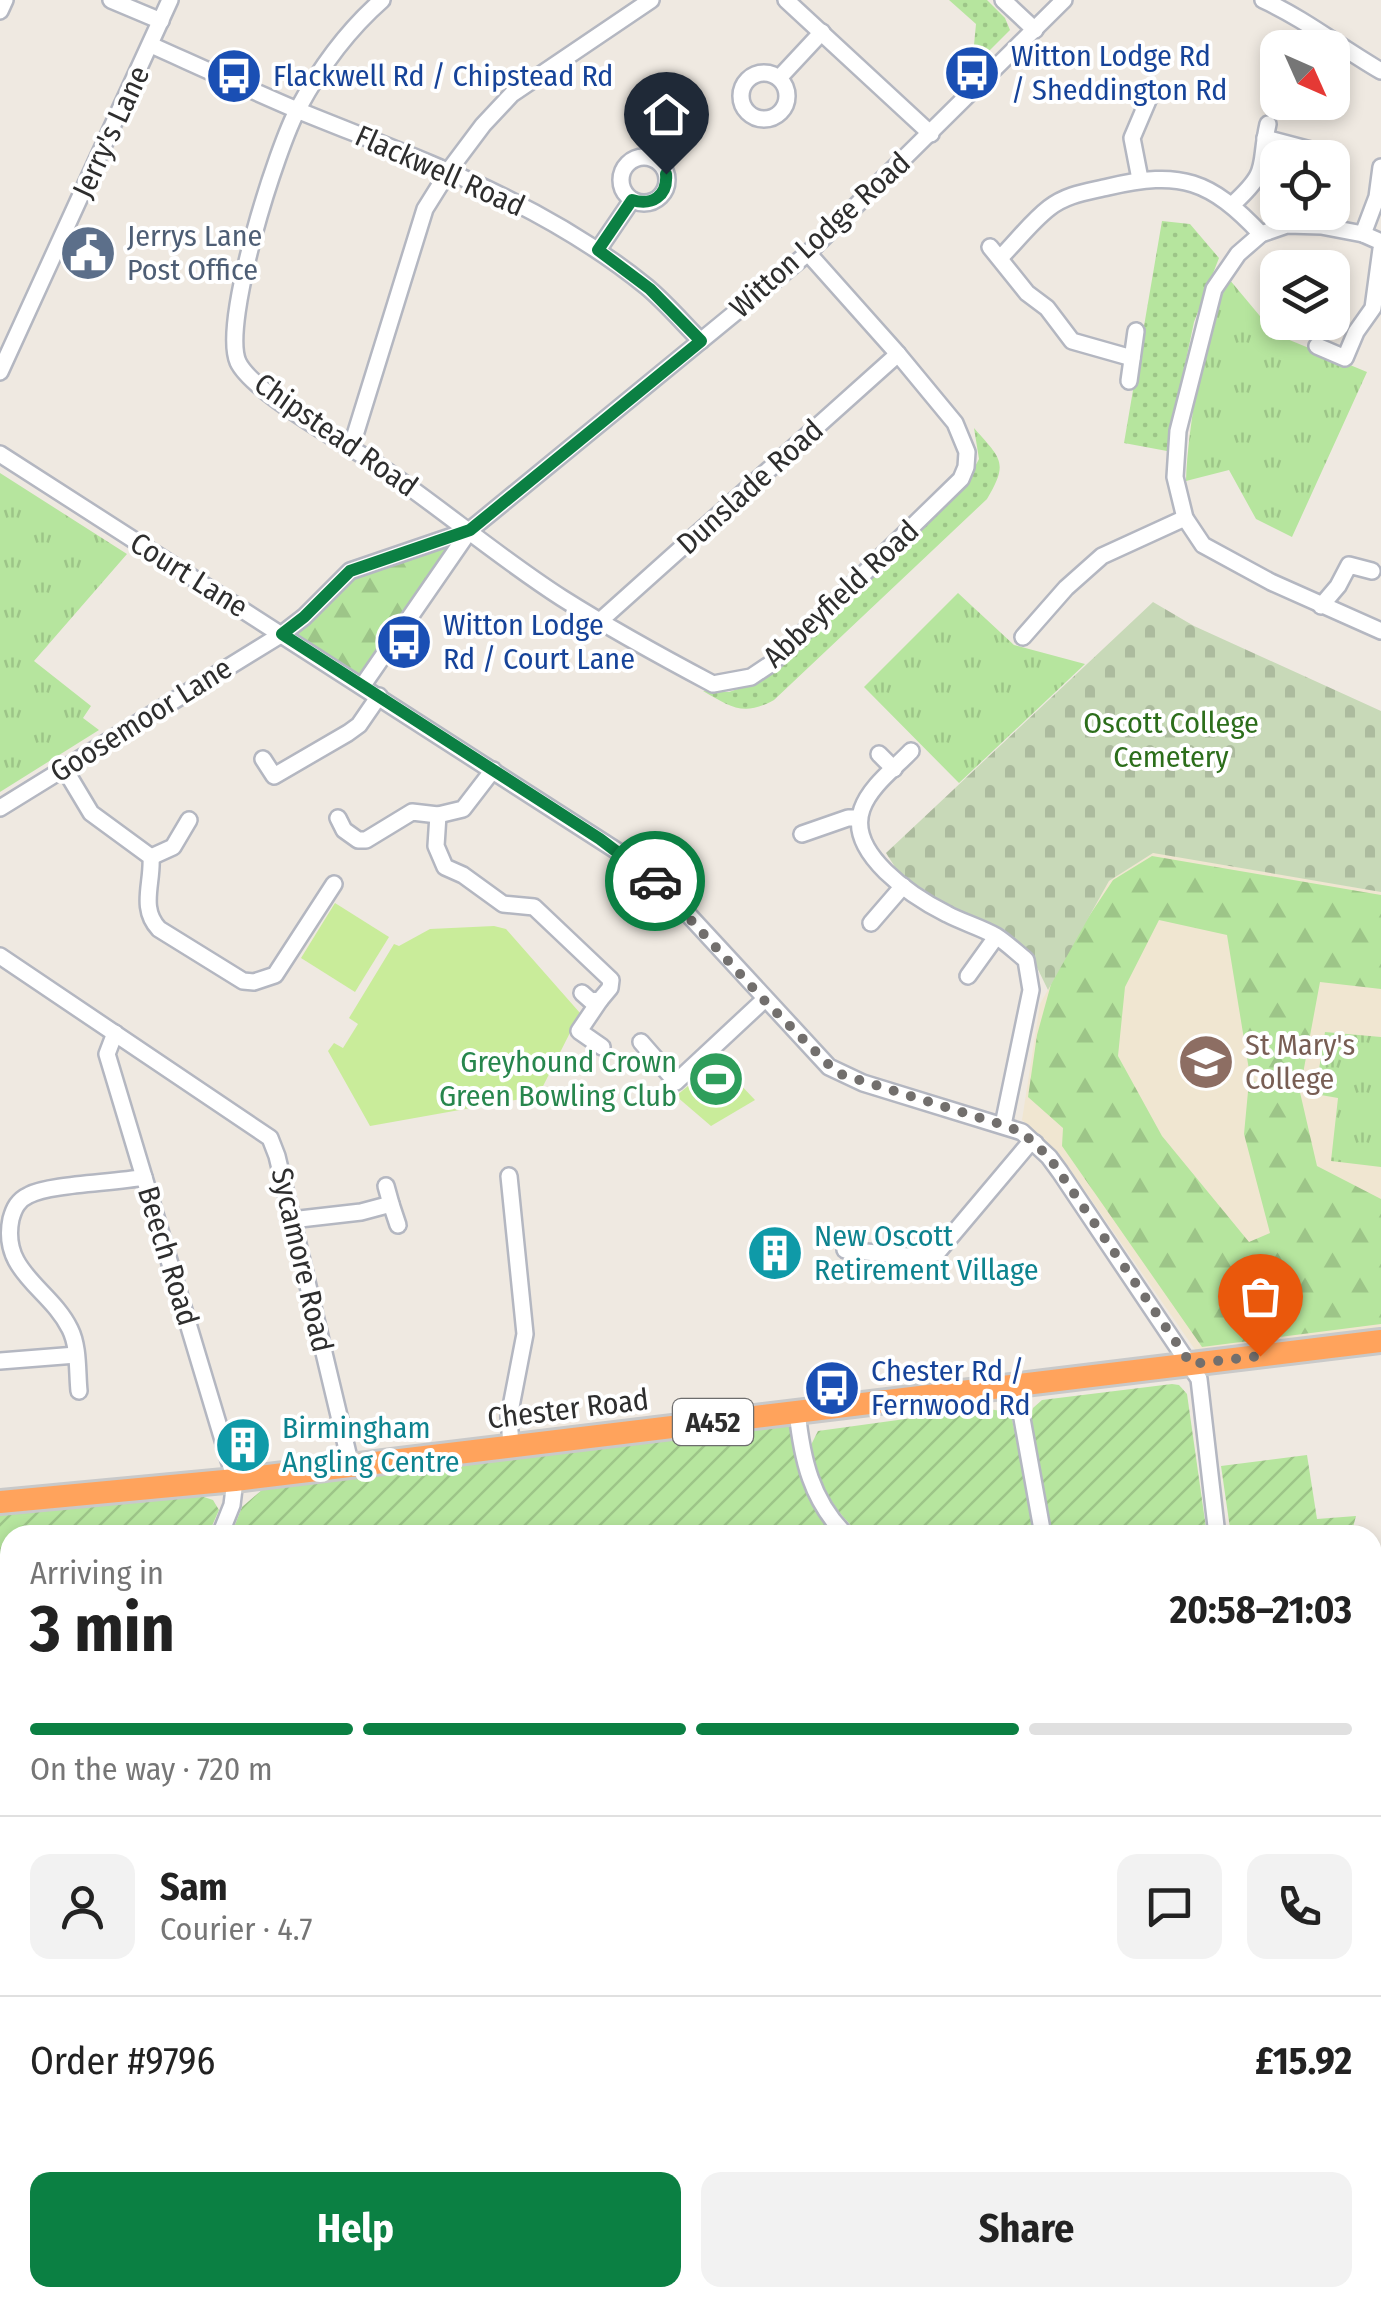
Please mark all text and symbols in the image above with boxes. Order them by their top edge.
north arrow [1260,30,1350,120]
map controls [1260,30,1350,340]
place label: Witton Lodge Rd / Sheddington Rd [1011,38,1227,108]
bus stop icon: Witton Lodge Rd / Sheddington Rd [942,43,1002,103]
bus stop icon: Flackwell Rd / Chipstead Rd [204,46,264,106]
place label: Flackwell Rd / Chipstead Rd [273,58,613,94]
street label: Jerry's Lane [65,60,157,204]
pin [624,72,709,175]
icon: home [639,87,694,142]
street label: Flackwell Road [350,118,530,224]
button: locate [1260,140,1350,230]
street label: Witton Lodge Road [722,145,918,325]
place label: Jerrys Lane Post Office [127,218,262,288]
public building icon: Jerrys Lane Post Office [58,223,118,283]
button: layers [1260,250,1350,340]
street label: Chipstead Road [247,365,425,505]
street label: Dunslade Road [669,412,831,562]
street label: Abbeyfield Road [756,513,926,675]
street label: Court Lane [124,525,254,625]
place label: Witton Lodge Rd / Court Lane [443,607,635,677]
bus stop icon: Witton Lodge Rd / Court Lane [374,612,434,672]
street label: Goosemoor Lane [44,650,238,790]
park label: Oscott College Cemetery [1083,705,1259,775]
courier [605,831,705,931]
icon: car [628,854,683,909]
place label: St Mary's College [1245,1027,1355,1097]
school or university icon: St Mary's College [1176,1032,1236,1092]
place label: Greyhound Crown Green Bowling Club [439,1044,677,1114]
sports icon: Greyhound Crown Green Bowling Club [686,1049,746,1109]
street label: Sycamore Road [263,1165,341,1355]
street label: Beech Road [130,1182,206,1330]
place label: New Oscott Retirement Village [814,1218,1038,1288]
building icon: New Oscott Retirement Village [745,1223,805,1283]
pin [1218,1254,1303,1357]
icon: bag [1233,1269,1288,1324]
place label: Chester Rd / Fernwood Rd [871,1353,1031,1423]
bus stop icon: Chester Rd / Fernwood Rd [802,1358,862,1418]
street label: Chester Road [485,1381,651,1437]
road number: A452 [673,1399,753,1445]
place label: Birmingham Angling Centre [282,1410,460,1480]
building icon: Birmingham Angling Centre [213,1415,273,1475]
text: Arriving in [30,1554,164,1592]
text: 20:58–21:03 [1170,1587,1352,1633]
text: 3 min [30,1590,175,1668]
text: On the way · 720 m [30,1750,273,1788]
button: person [30,1854,135,1959]
button: chat [1117,1854,1222,1959]
button: phone [1247,1854,1352,1959]
text: Sam [160,1864,228,1910]
text: Courier · 4.7 [160,1910,312,1948]
text: Order #9796 [30,2038,215,2084]
text: £15.92 [1255,2038,1352,2084]
button: Help [30,2172,681,2287]
button: Share [701,2172,1352,2287]

